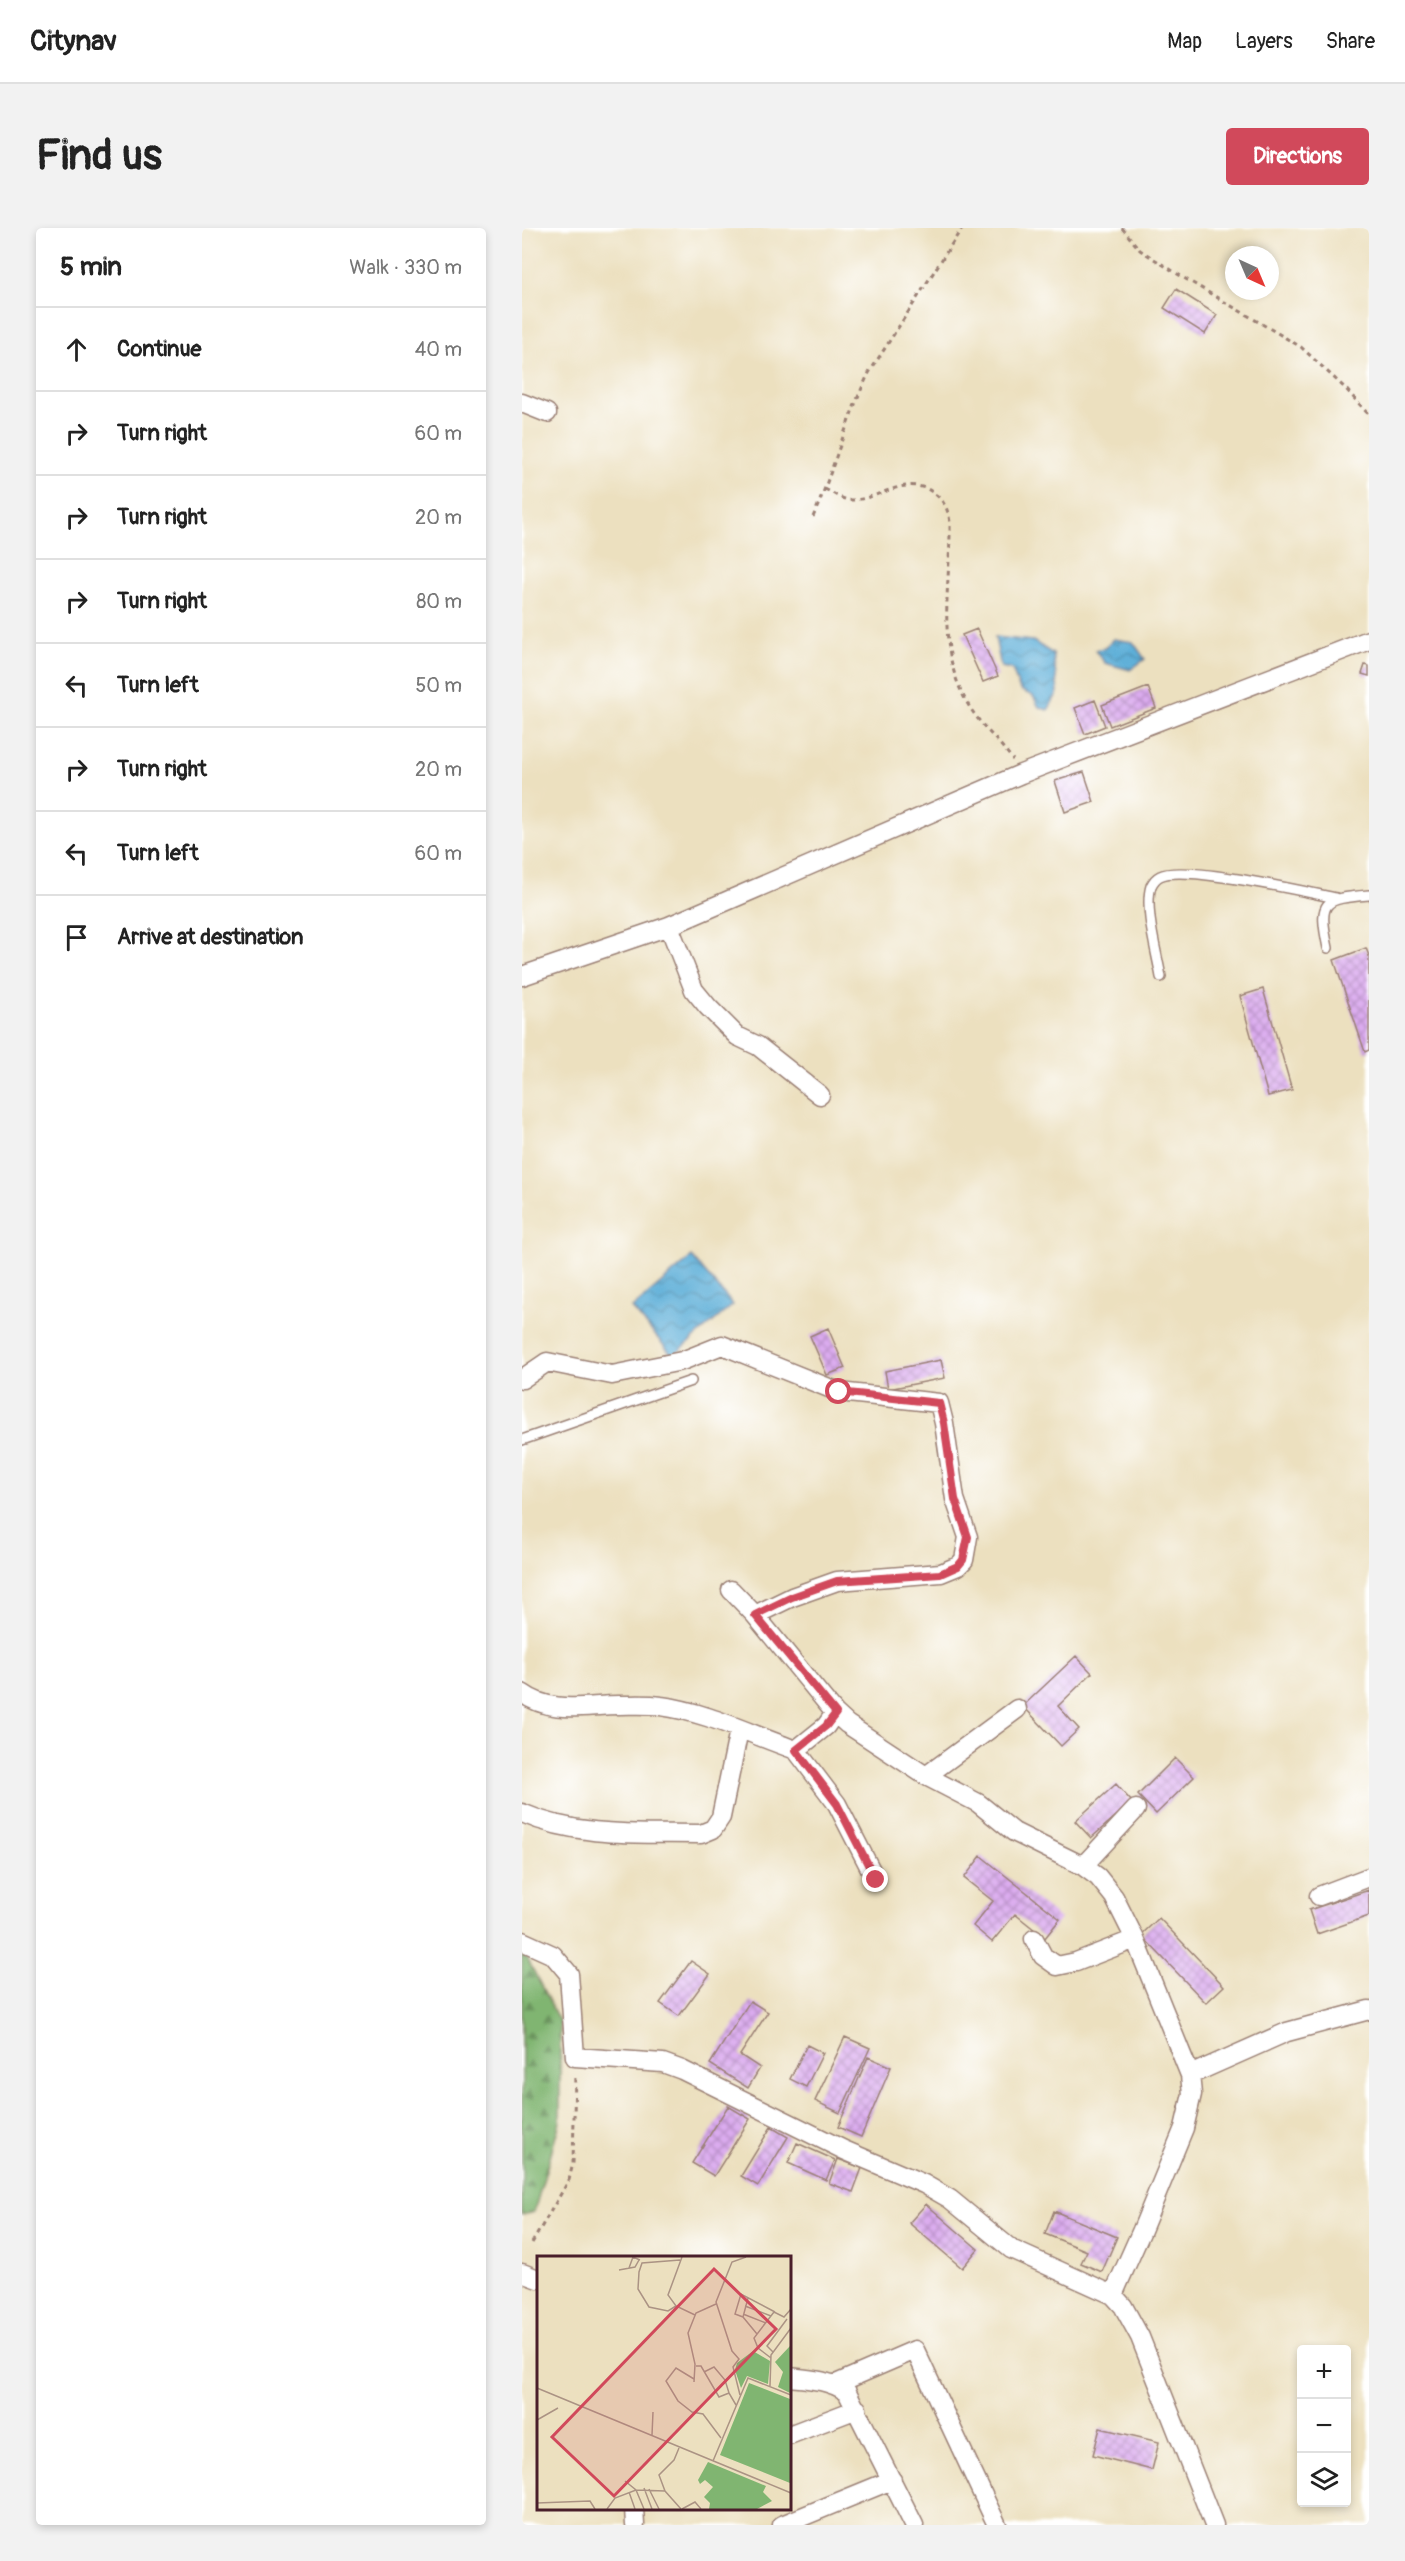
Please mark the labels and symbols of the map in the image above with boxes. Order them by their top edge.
north arrow [1225,246,1279,300]
route start [825,1378,851,1404]
route end [862,1866,888,1892]
inset map [537,2256,790,2510]

